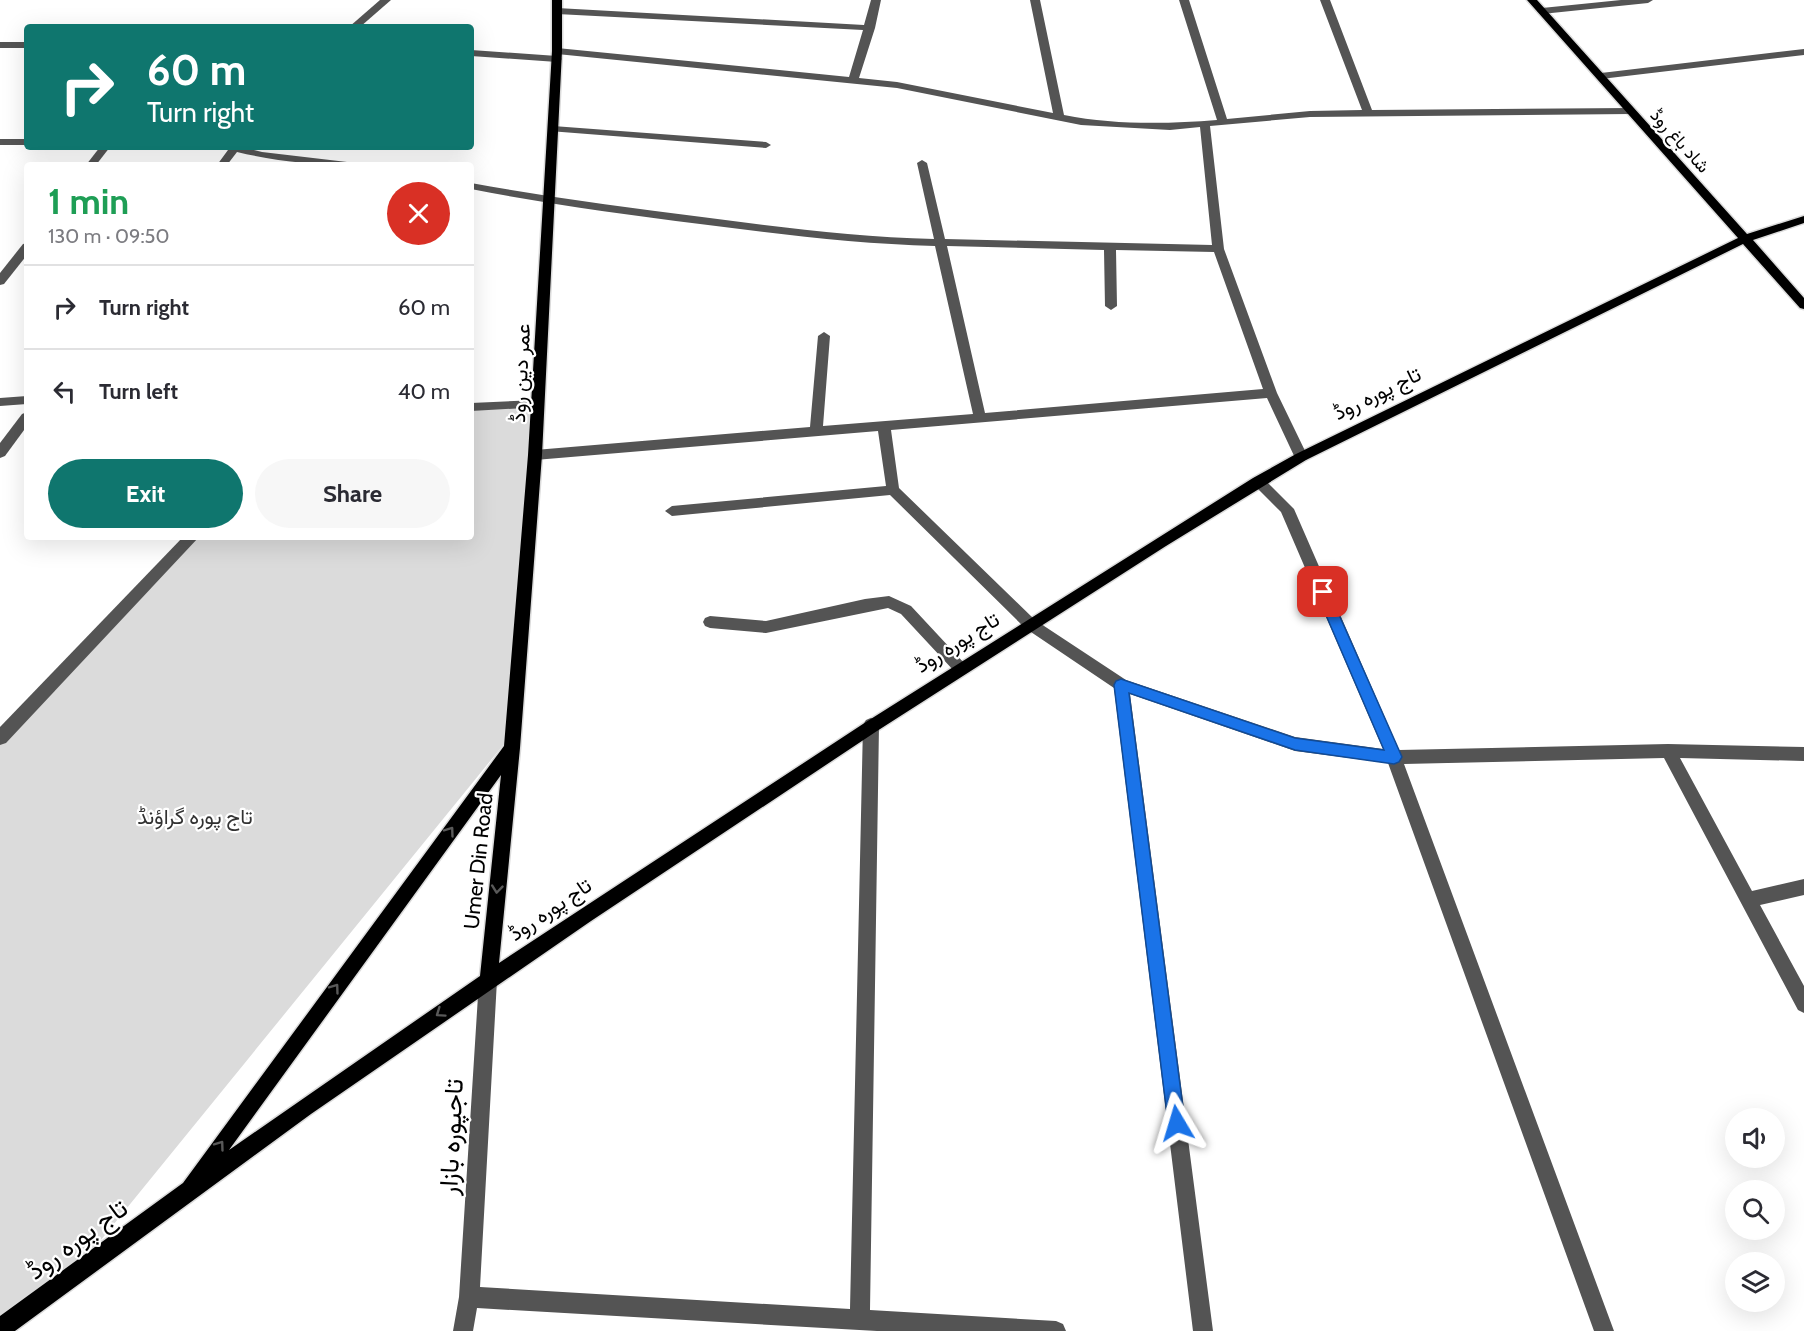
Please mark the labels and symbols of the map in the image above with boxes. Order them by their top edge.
street label: شاد باغ روڈ [1645,104,1714,178]
street label: عمر دین روڈ [505,323,536,423]
street label: تاج پورہ روڈ [1329,361,1426,427]
pin [1297,566,1348,617]
street label: تاج پورہ روڈ [910,606,1005,679]
street label: Umer Din Road [458,792,498,930]
park label: تاج پورہ گراؤنڈ [137,804,253,831]
one-way arrow [443,827,454,838]
street label: تاج پورہ روڈ [504,872,597,947]
one-way arrow [491,885,504,894]
one-way arrow [328,983,339,994]
one-way arrow [436,1006,447,1017]
street label: تاجپورہ بازار [432,1078,472,1197]
position arrow [1145,1091,1209,1155]
one-way arrow [213,1141,224,1152]
street label: تاج پورہ روڈ [20,1192,135,1288]

